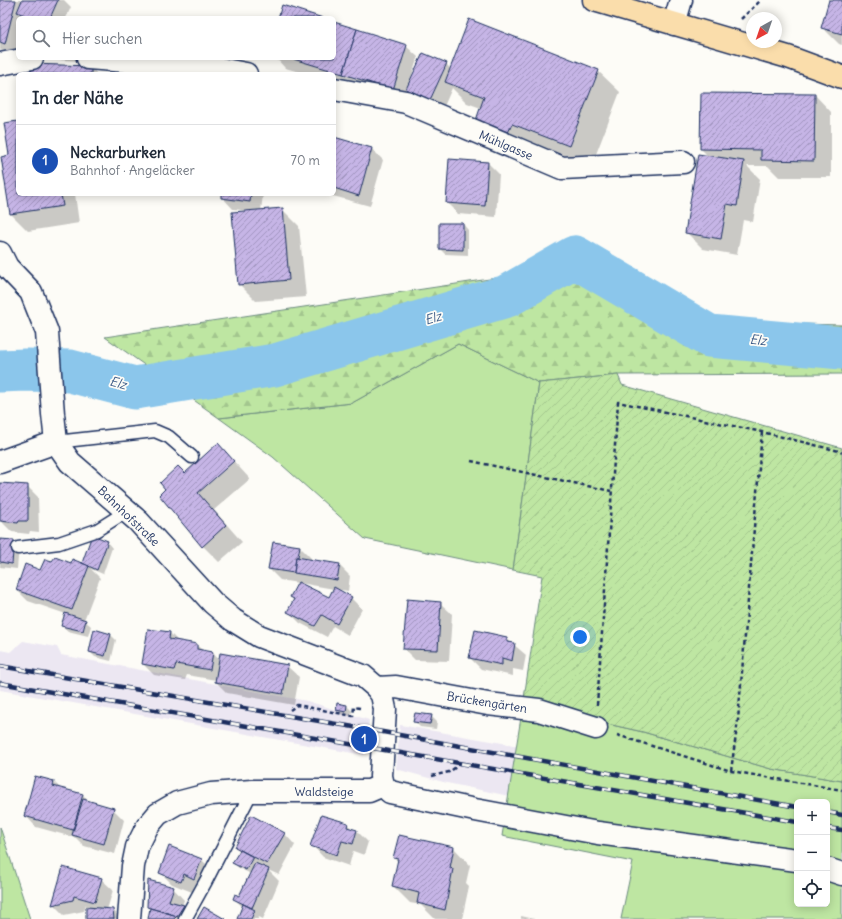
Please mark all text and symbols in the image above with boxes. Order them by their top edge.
north arrow [746,12,782,48]
search box [16,16,336,60]
icon: search [30,27,52,49]
text: Hier suchen [62,29,142,48]
text: In der Nähe [32,87,124,109]
street label: Mühlgasse [477,127,535,163]
text: Neckarburken [70,143,166,162]
text: 1 [42,152,48,169]
text: 70 m [291,152,320,169]
text: Bahnhof · Angeläcker [70,162,195,179]
water label: Elz [423,307,445,328]
water label: Elz [749,331,769,349]
water label: Elz [108,373,130,394]
street label: Bahnhofstraße [95,483,163,549]
your location [570,627,590,647]
street label: Brückengärten [446,688,528,716]
pin: 1 [351,724,377,754]
street label: Waldsteige [295,784,353,799]
map controls [794,799,830,907]
button: + [794,799,830,835]
button: − [794,835,830,871]
button: locate [794,871,830,907]

